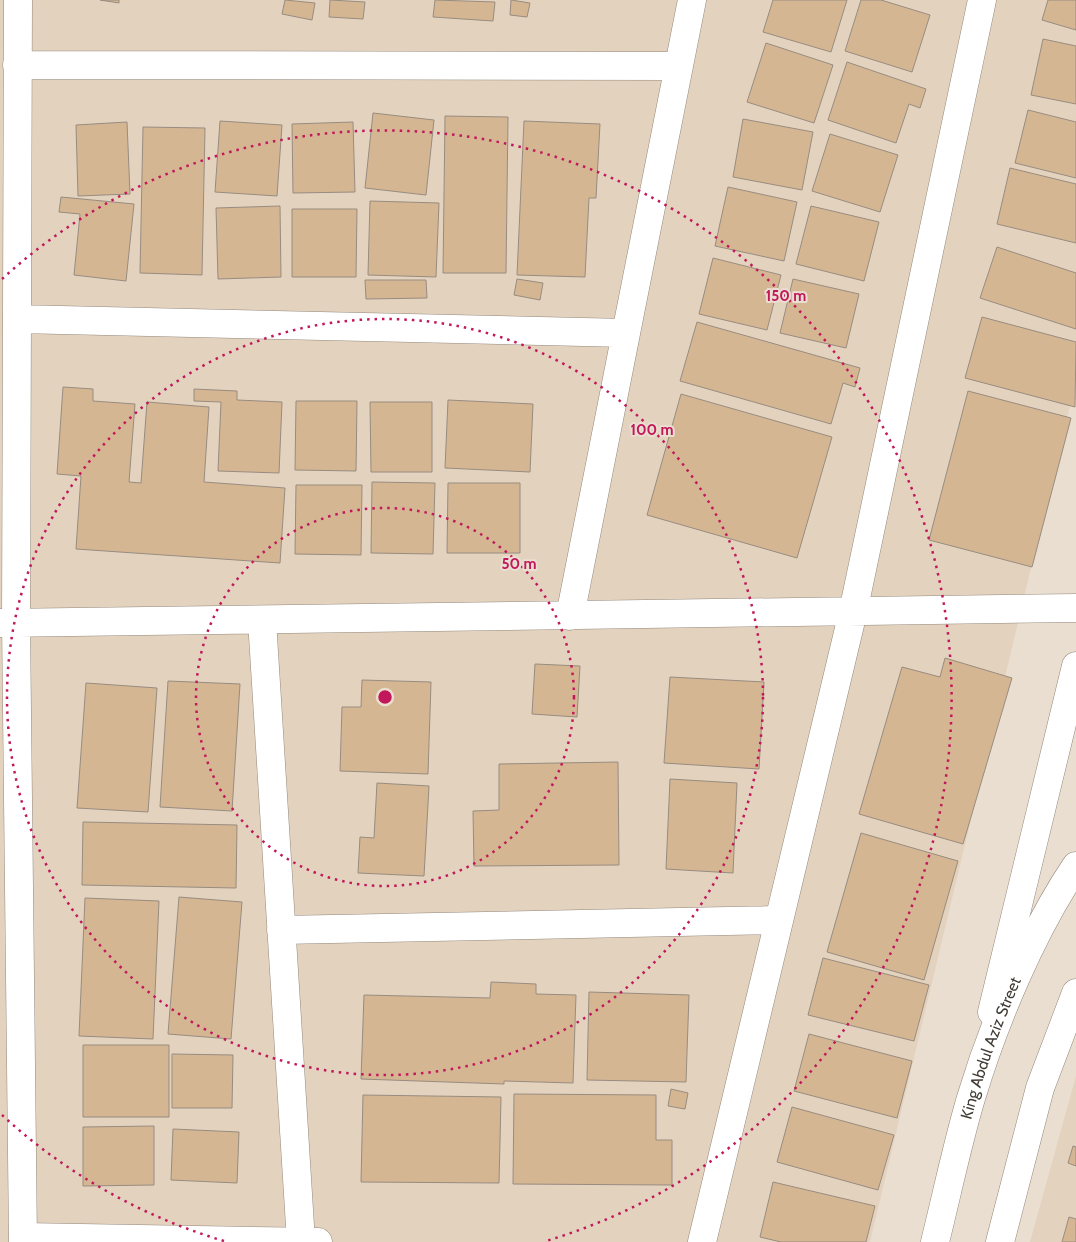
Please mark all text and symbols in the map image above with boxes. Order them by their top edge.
text: 150 m [766,287,806,305]
text: 100 m [630,421,674,439]
text: 50 m [501,555,537,573]
centre of rings [376,688,394,706]
street label: King Abdul Aziz Street [956,973,1025,1121]

